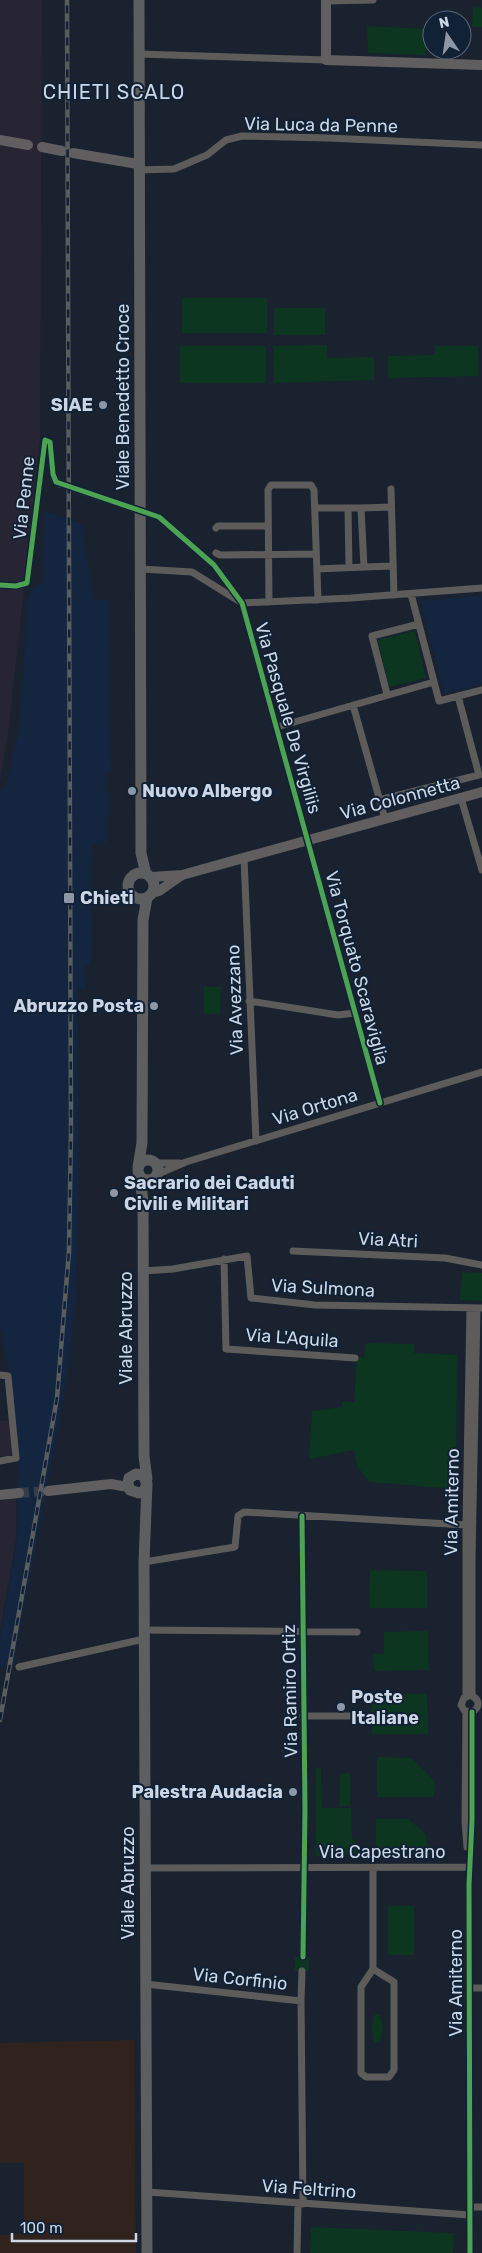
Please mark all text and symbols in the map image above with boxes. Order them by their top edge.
north arrow [422,10,472,60]
text: N [437,13,451,32]
district label: CHIETI SCALO [43,80,185,104]
street label: Via Luca da Penne [244,113,398,137]
street label: Viale Benedetto Croce [112,304,134,490]
place label: SIAE [51,394,93,416]
marker: SIAE [97,399,109,411]
street label: Via Penne [9,455,39,541]
street label: Via Pasquale De Virgiliis [250,620,326,816]
street label: Via Colonnetta [338,771,462,825]
place label: Nuovo Albergo [142,780,272,802]
marker: Nuovo Albergo [126,785,138,797]
street label: Via Torquato Scaraviglia [320,869,394,1067]
place label: Chieti [80,887,134,909]
marker: Chieti [62,891,76,905]
street label: Via Avezzano [222,944,248,1056]
place label: Abruzzo Posta [13,995,144,1017]
marker: Abruzzo Posta [148,1000,160,1012]
street label: Via Ortona [270,1084,360,1130]
place label: Sacrario dei Caduti Civili e Militari [124,1172,295,1215]
marker: Sacrario dei Caduti Civili e Militari [108,1187,120,1199]
street label: Via Atri [358,1227,418,1253]
street label: Viale Abruzzo [115,1271,137,1385]
street label: Via Sulmona [270,1274,376,1302]
street label: Via L'Aquila [245,1324,339,1352]
street label: Via Amiterno [440,1448,464,1556]
street label: Via Ramiro Ortiz [278,1624,302,1758]
place label: Poste Italiane [351,1686,419,1729]
marker: Poste Italiane [335,1701,347,1713]
place label: Palestra Audacia [132,1781,283,1803]
marker: Palestra Audacia [287,1786,299,1798]
street label: Viale Abruzzo [117,1826,139,1940]
street label: Via Capestrano [318,1841,446,1863]
street label: Via Amiterno [445,1929,467,2037]
street label: Via Corfinio [192,1963,288,1995]
street label: Via Feltrino [261,2175,357,2203]
scale bar [12,2210,136,2242]
text: 100 m [20,2219,62,2237]

